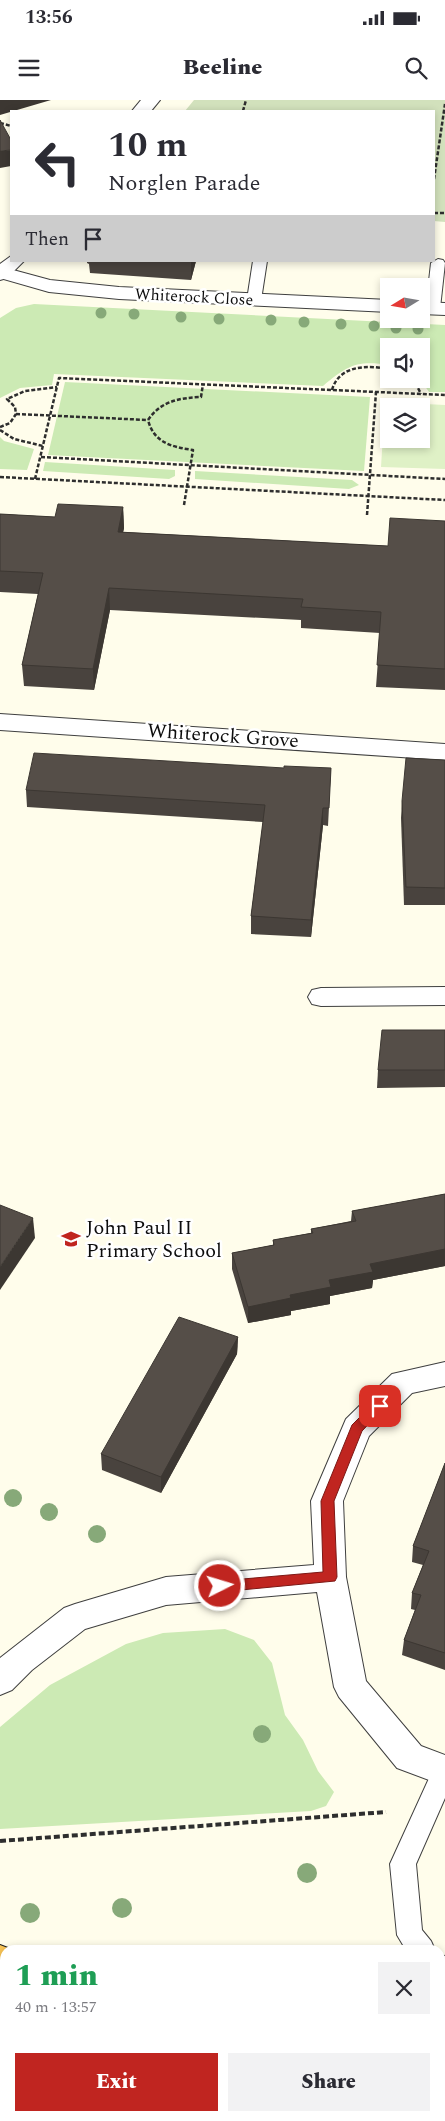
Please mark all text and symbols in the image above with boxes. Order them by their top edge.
text: 13:56 [25,3,73,32]
text: Beeline [183,51,262,84]
icon: menu [15,54,43,82]
icon: search [402,54,430,82]
text: 10 m [108,119,188,172]
icon: left [25,130,90,195]
text: Norglen Parade [108,167,260,200]
text: Then [25,225,69,254]
icon: arrive [79,225,107,253]
north arrow [380,278,430,328]
map controls [380,278,430,448]
street label: Whiterock Close [134,282,254,312]
button: sound [380,338,430,388]
button: layers [380,398,430,448]
street label: Whiterock Grove [146,716,300,756]
place label: John Paul II Primary School [86,1213,222,1266]
school or university icon: John Paul II Primary School [60,1228,82,1250]
pin [359,1385,401,1427]
icon: arrive [366,1392,394,1420]
position arrow [193,1559,245,1611]
text: 1 min [15,1953,98,1999]
button: close [378,1962,430,2014]
text: 40 m · 13:57 [15,1995,97,2019]
button: Exit [15,2053,218,2111]
button: Share [228,2053,430,2111]

